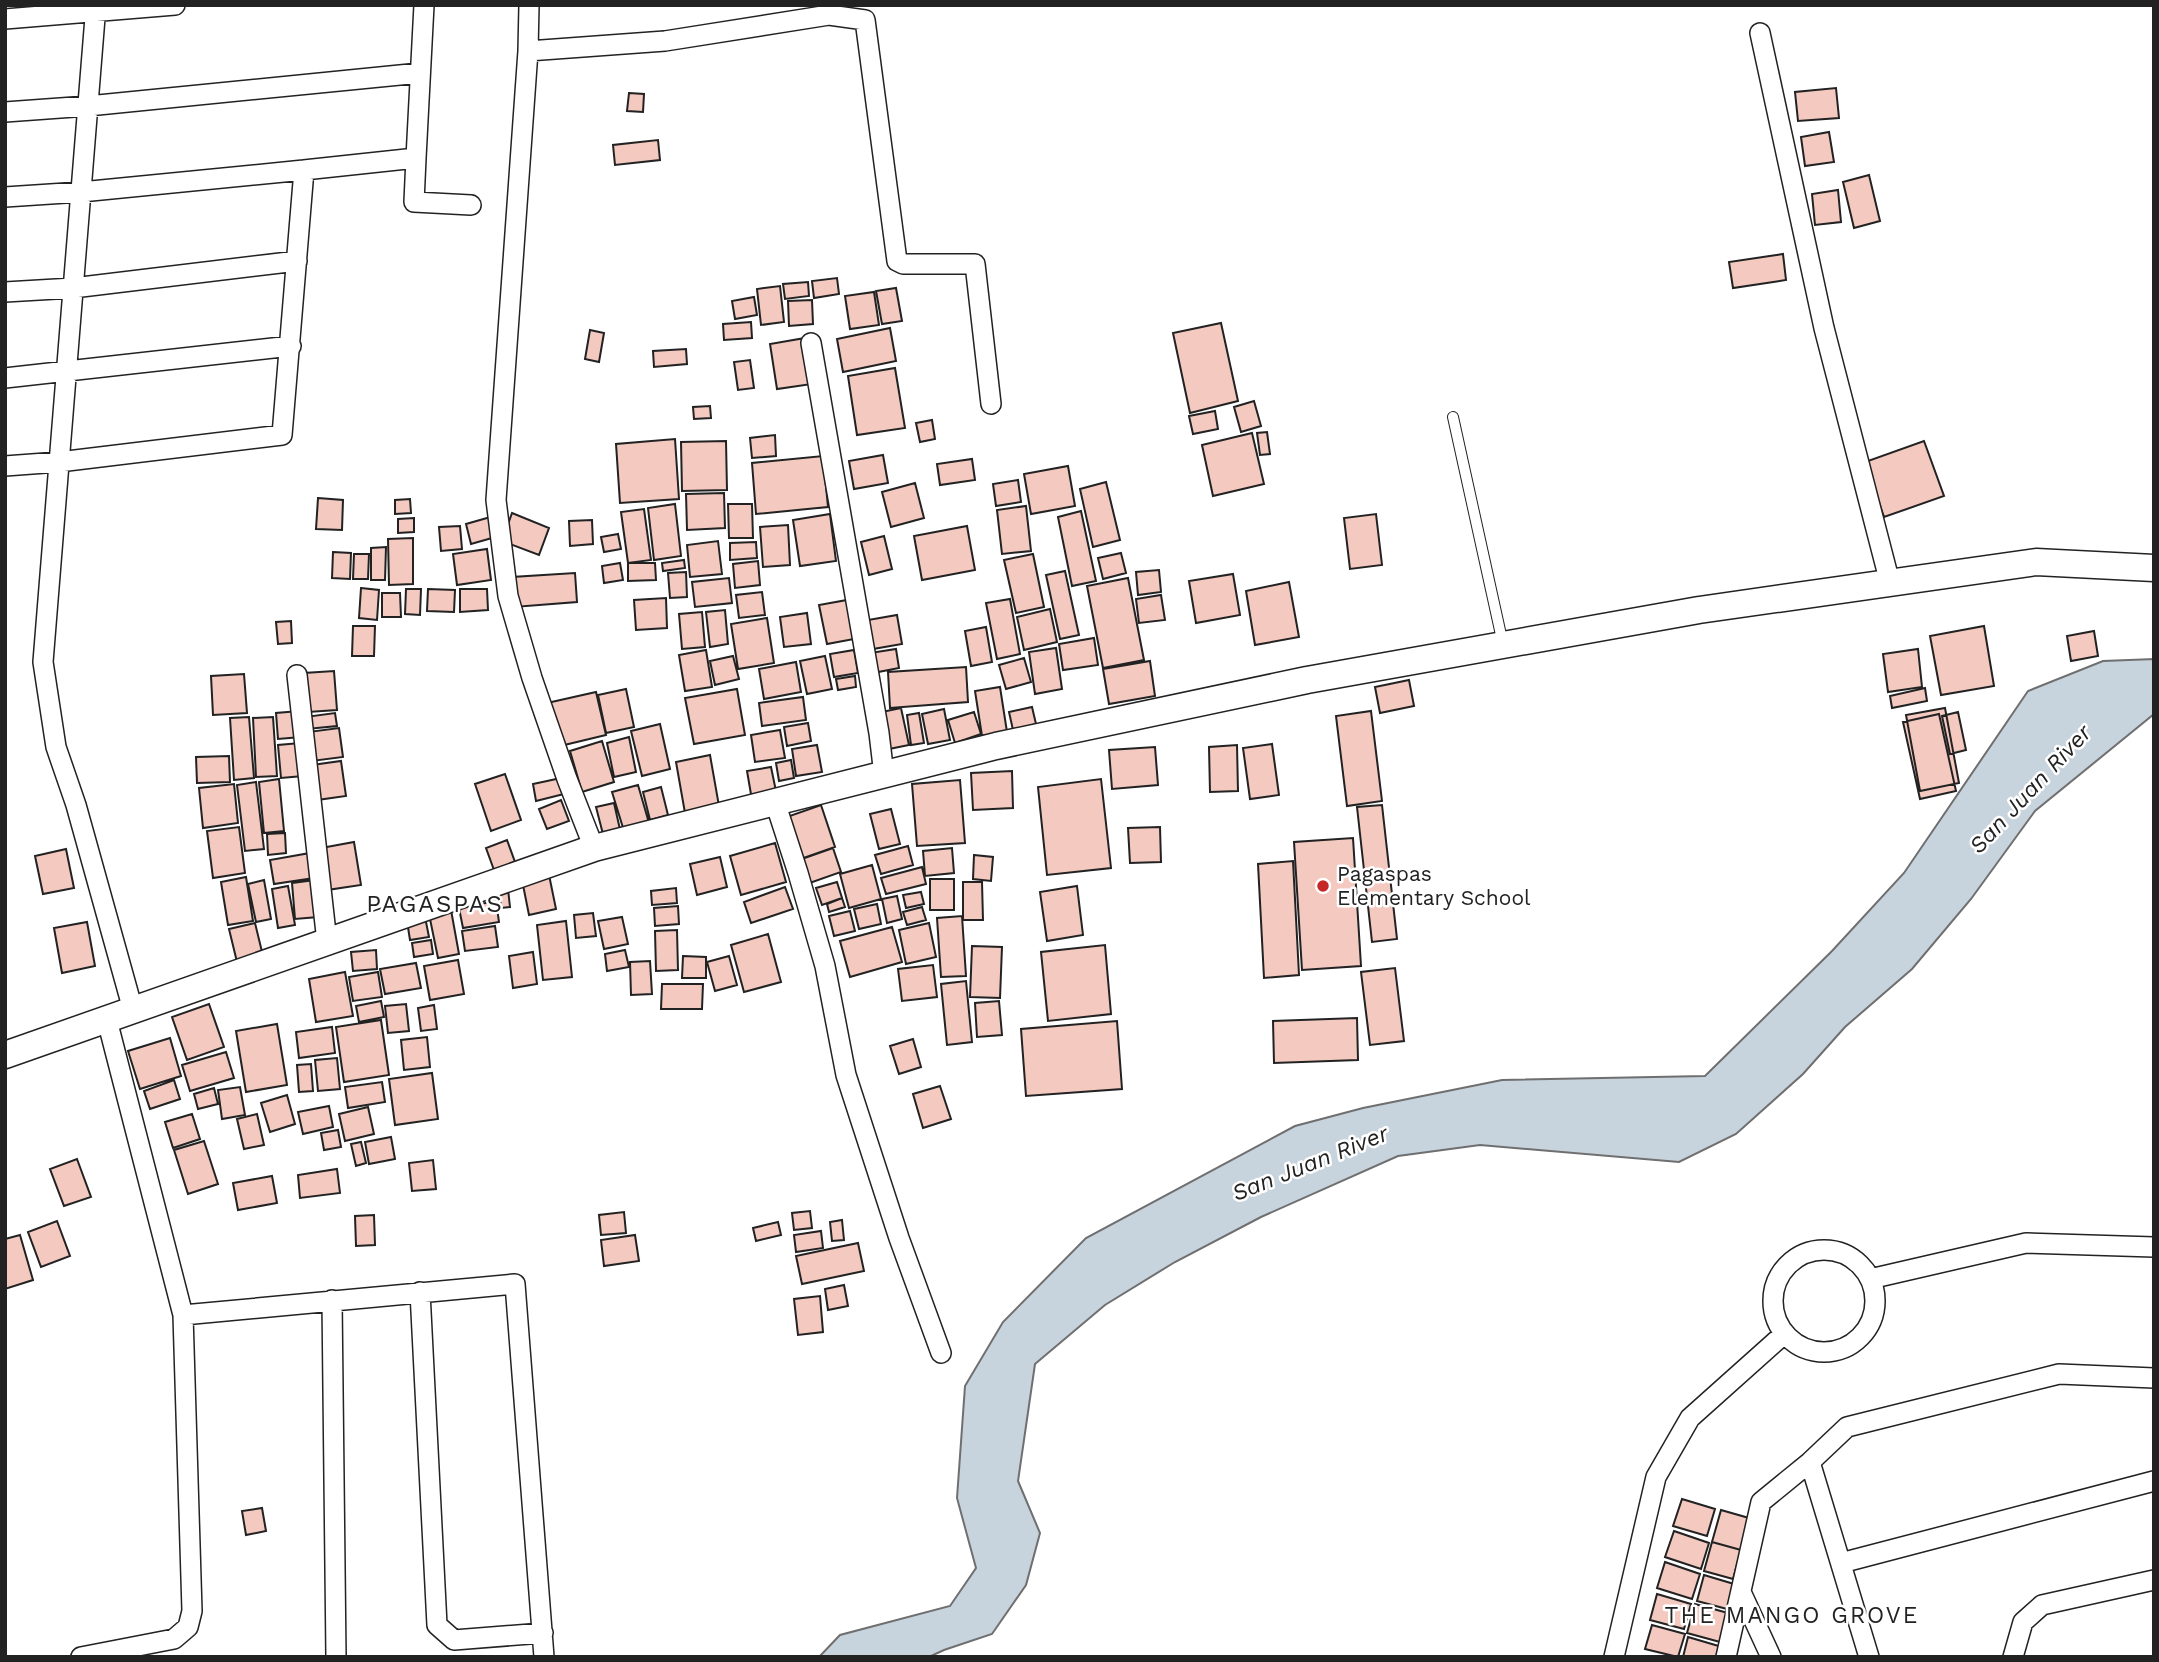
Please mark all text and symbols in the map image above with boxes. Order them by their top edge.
water label: San Juan River [1964,719,2098,859]
place label: Pagaspas Elementary School [1337,861,1531,910]
marker: Pagaspas Elementary School [1315,878,1331,894]
district label: PAGASPAS [366,890,504,918]
water label: San Juan River [1228,1119,1393,1207]
district label: THE MANGO GROVE [1665,1602,1919,1629]

